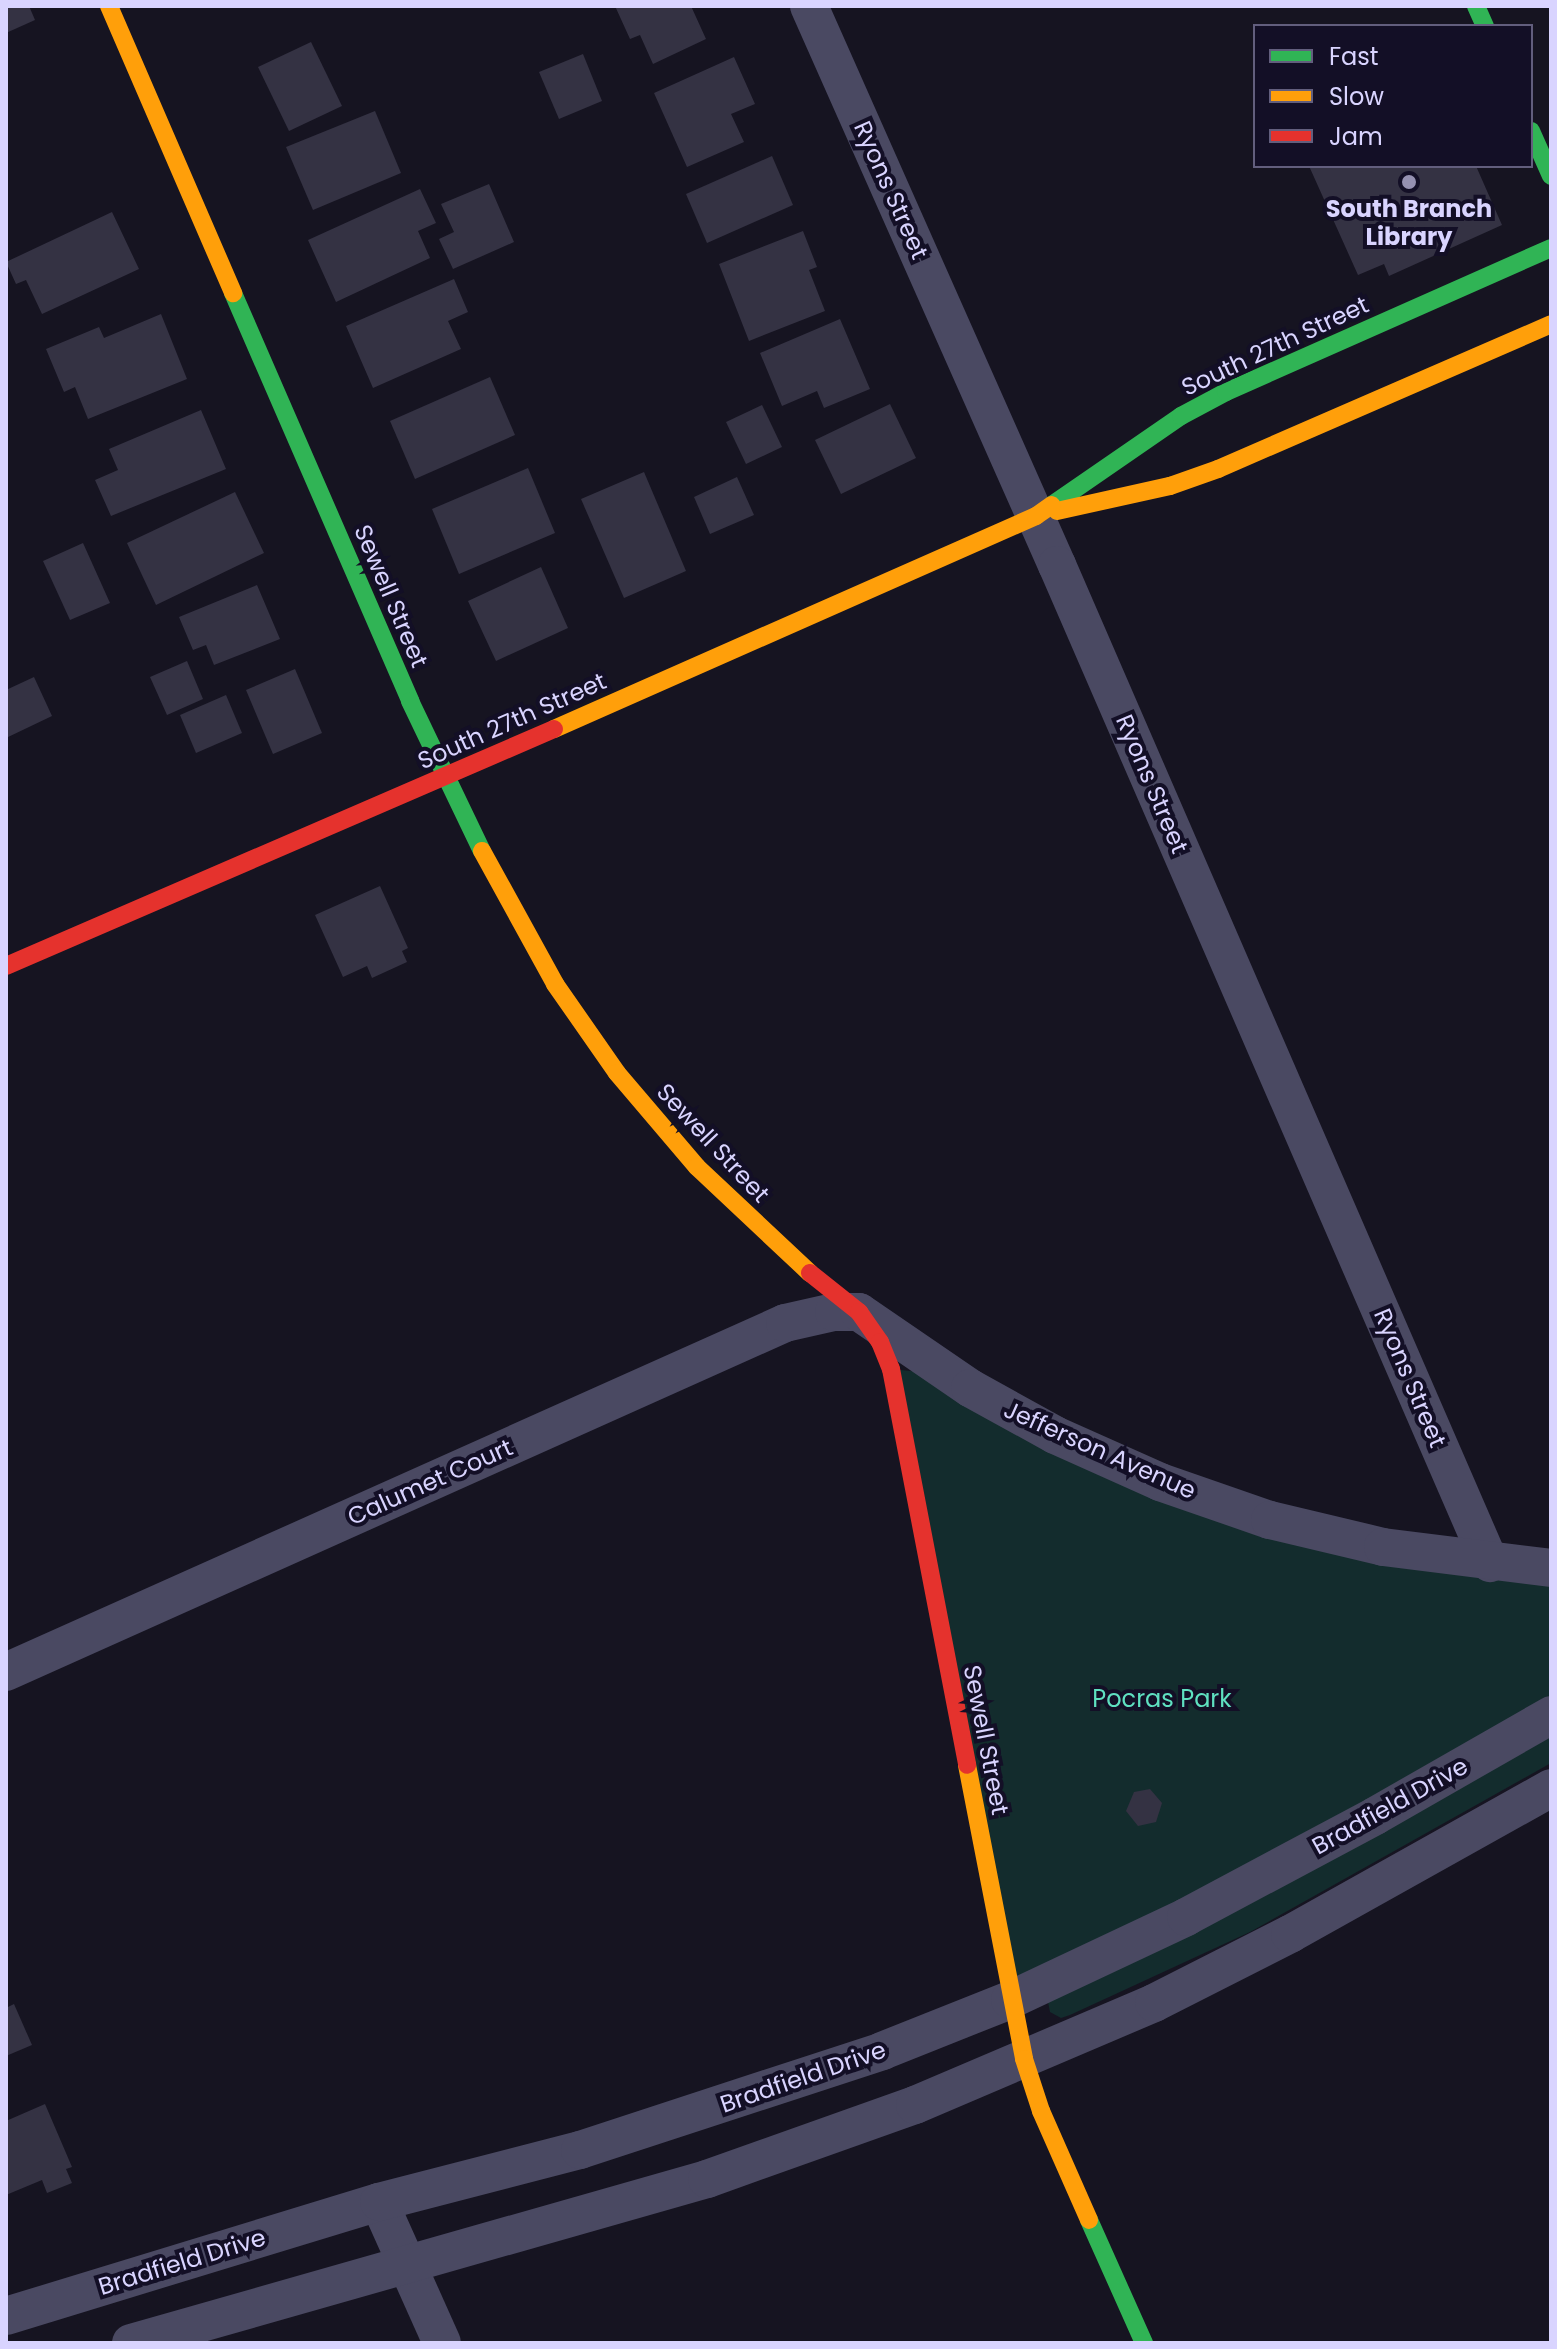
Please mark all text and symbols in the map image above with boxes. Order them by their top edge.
legend [1253,24,1533,168]
text: Fast [1329,40,1379,73]
text: Slow [1329,80,1384,113]
street label: Ryons Street [848,117,934,263]
text: Jam [1329,120,1383,153]
marker: South Branch Library [1400,173,1418,191]
place label: South Branch Library [1326,195,1492,251]
street label: South 27th Street [1177,290,1373,402]
street label: Sewell Street [348,520,434,672]
street label: South 27th Street [413,667,611,775]
street label: Ryons Street [1110,710,1194,858]
street label: Sewell Street [651,1078,775,1208]
street label: Ryons Street [1368,1304,1452,1452]
street label: Jefferson Avenue [1000,1395,1200,1505]
street label: Calumet Court [343,1433,517,1531]
street label: Sewell Street [957,1663,1015,1817]
park label: Pocras Park [1092,1685,1232,1713]
street label: Bradfield Drive [1307,1751,1473,1861]
street label: Bradfield Drive [716,2035,890,2119]
street label: Bradfield Drive [95,2223,269,2301]

